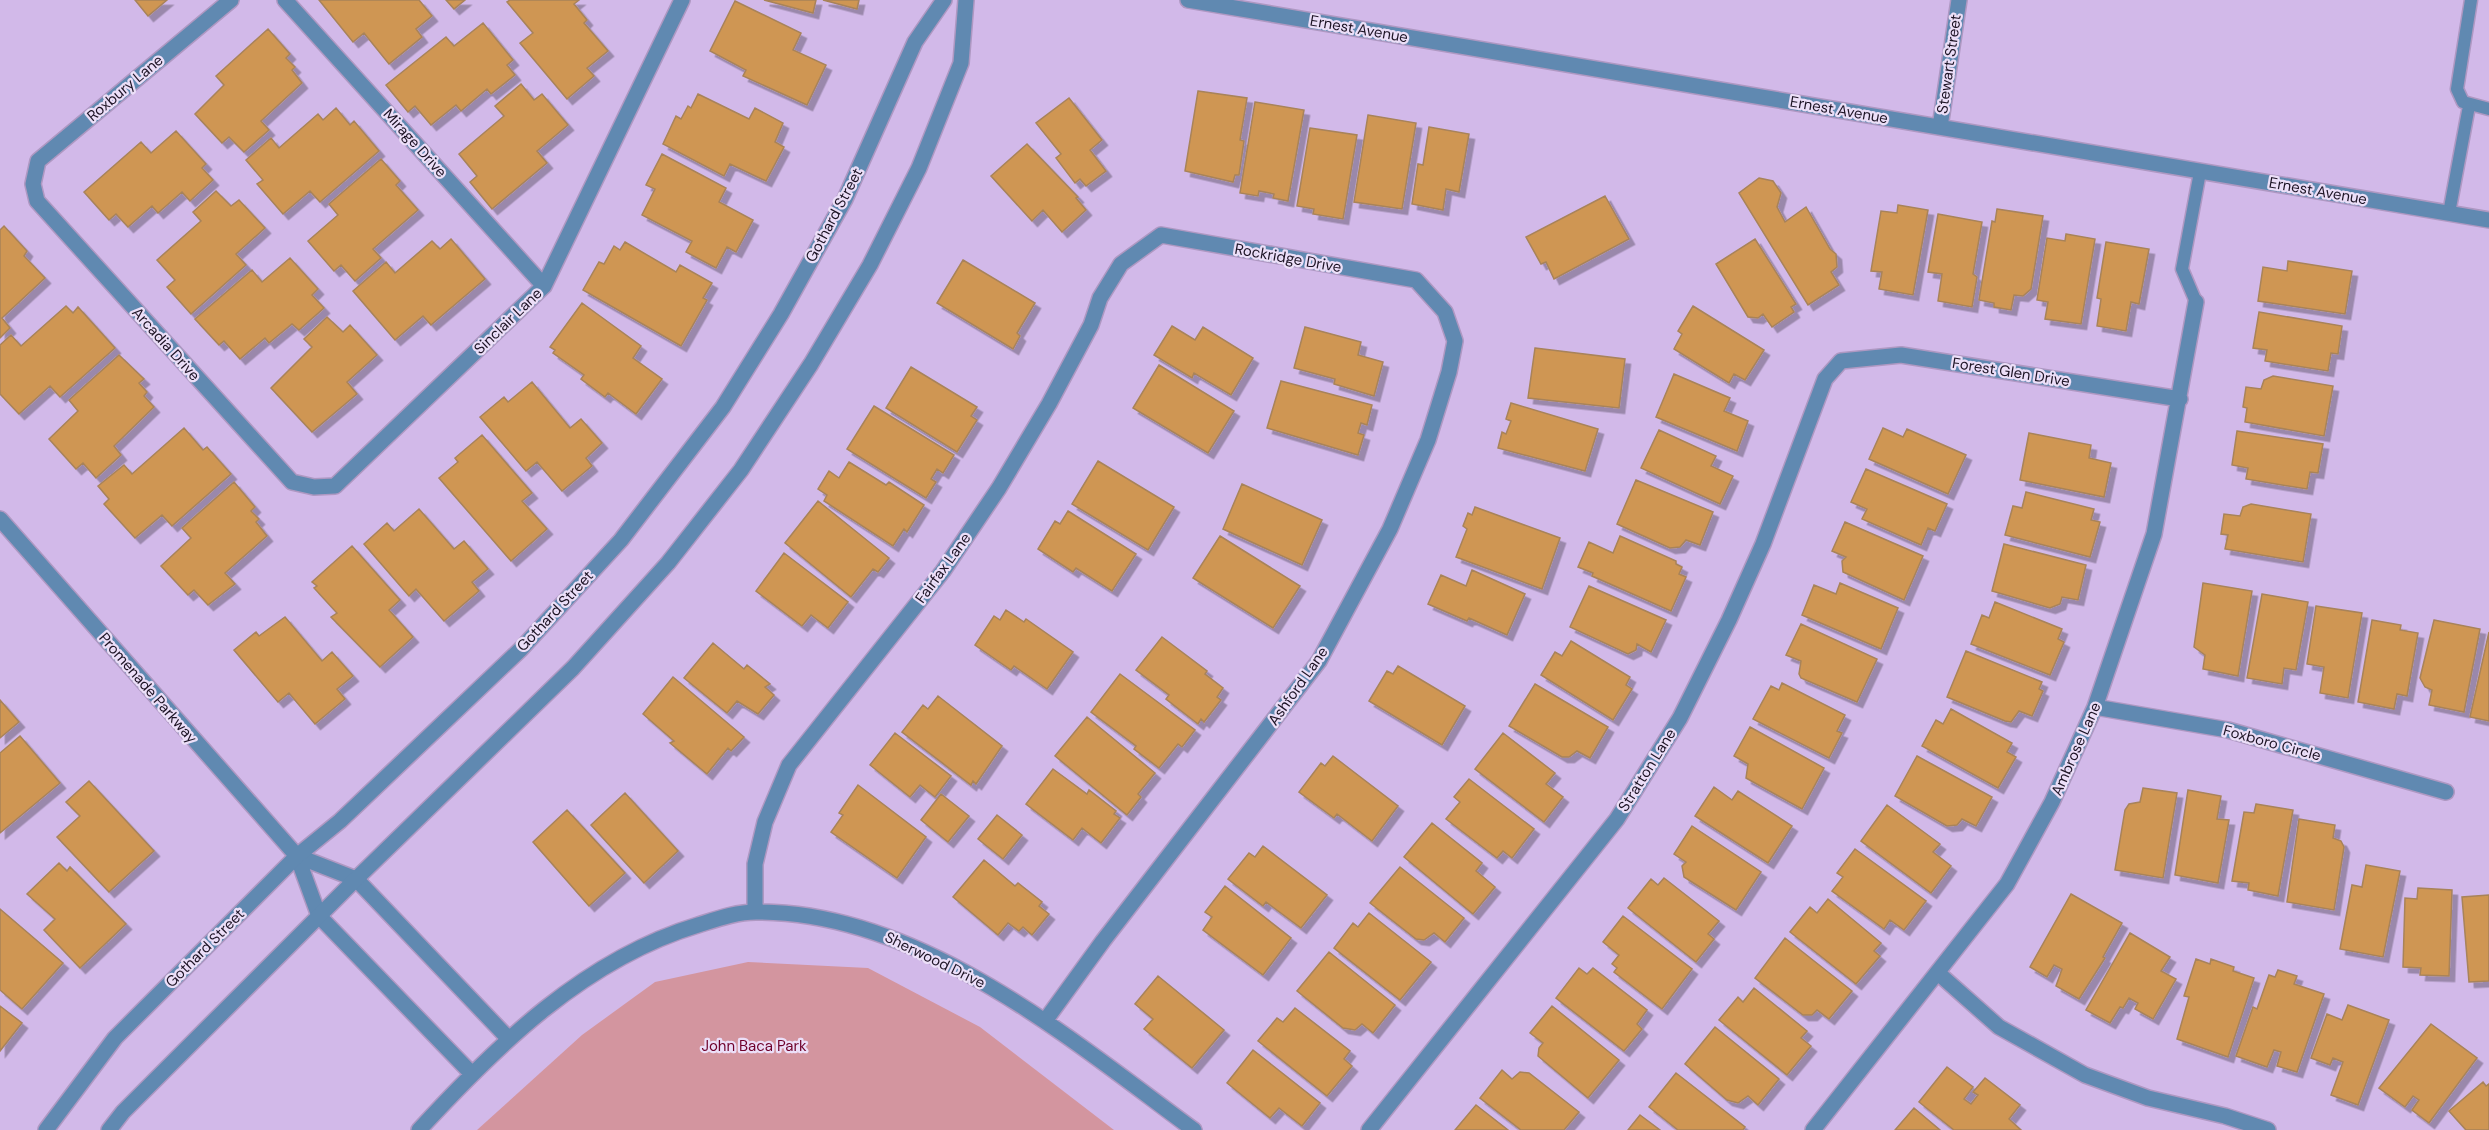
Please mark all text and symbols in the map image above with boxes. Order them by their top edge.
street label: Ernest Avenue [1308,11,1410,47]
street label: Stewart Street [1932,13,1966,115]
street label: Roxbury Lane [83,50,167,126]
street label: Ernest Avenue [1788,92,1890,128]
street label: Mirage Drive [379,104,451,182]
street label: Gothard Street [801,164,867,266]
street label: Ernest Avenue [2267,173,2369,209]
street label: Rockridge Drive [1233,239,1343,277]
street label: Sinclair Lane [470,283,546,359]
street label: Arcadia Drive [128,303,204,385]
street label: Forest Glen Drive [1951,353,2071,391]
street label: Fairfax Lane [911,529,975,607]
street label: Gothard Street [512,566,598,656]
street label: Promenade Parkway [94,628,202,748]
street label: Ashford Lane [1264,643,1332,729]
street label: Ambrose Lane [2047,699,2105,799]
street label: Foxboro Circle [2221,720,2323,766]
street label: Stratton Lane [1614,725,1680,815]
street label: Gothard Street [161,904,249,992]
street label: Sherwood Drive [882,927,988,993]
park label: John Baca Park [701,1036,807,1056]

